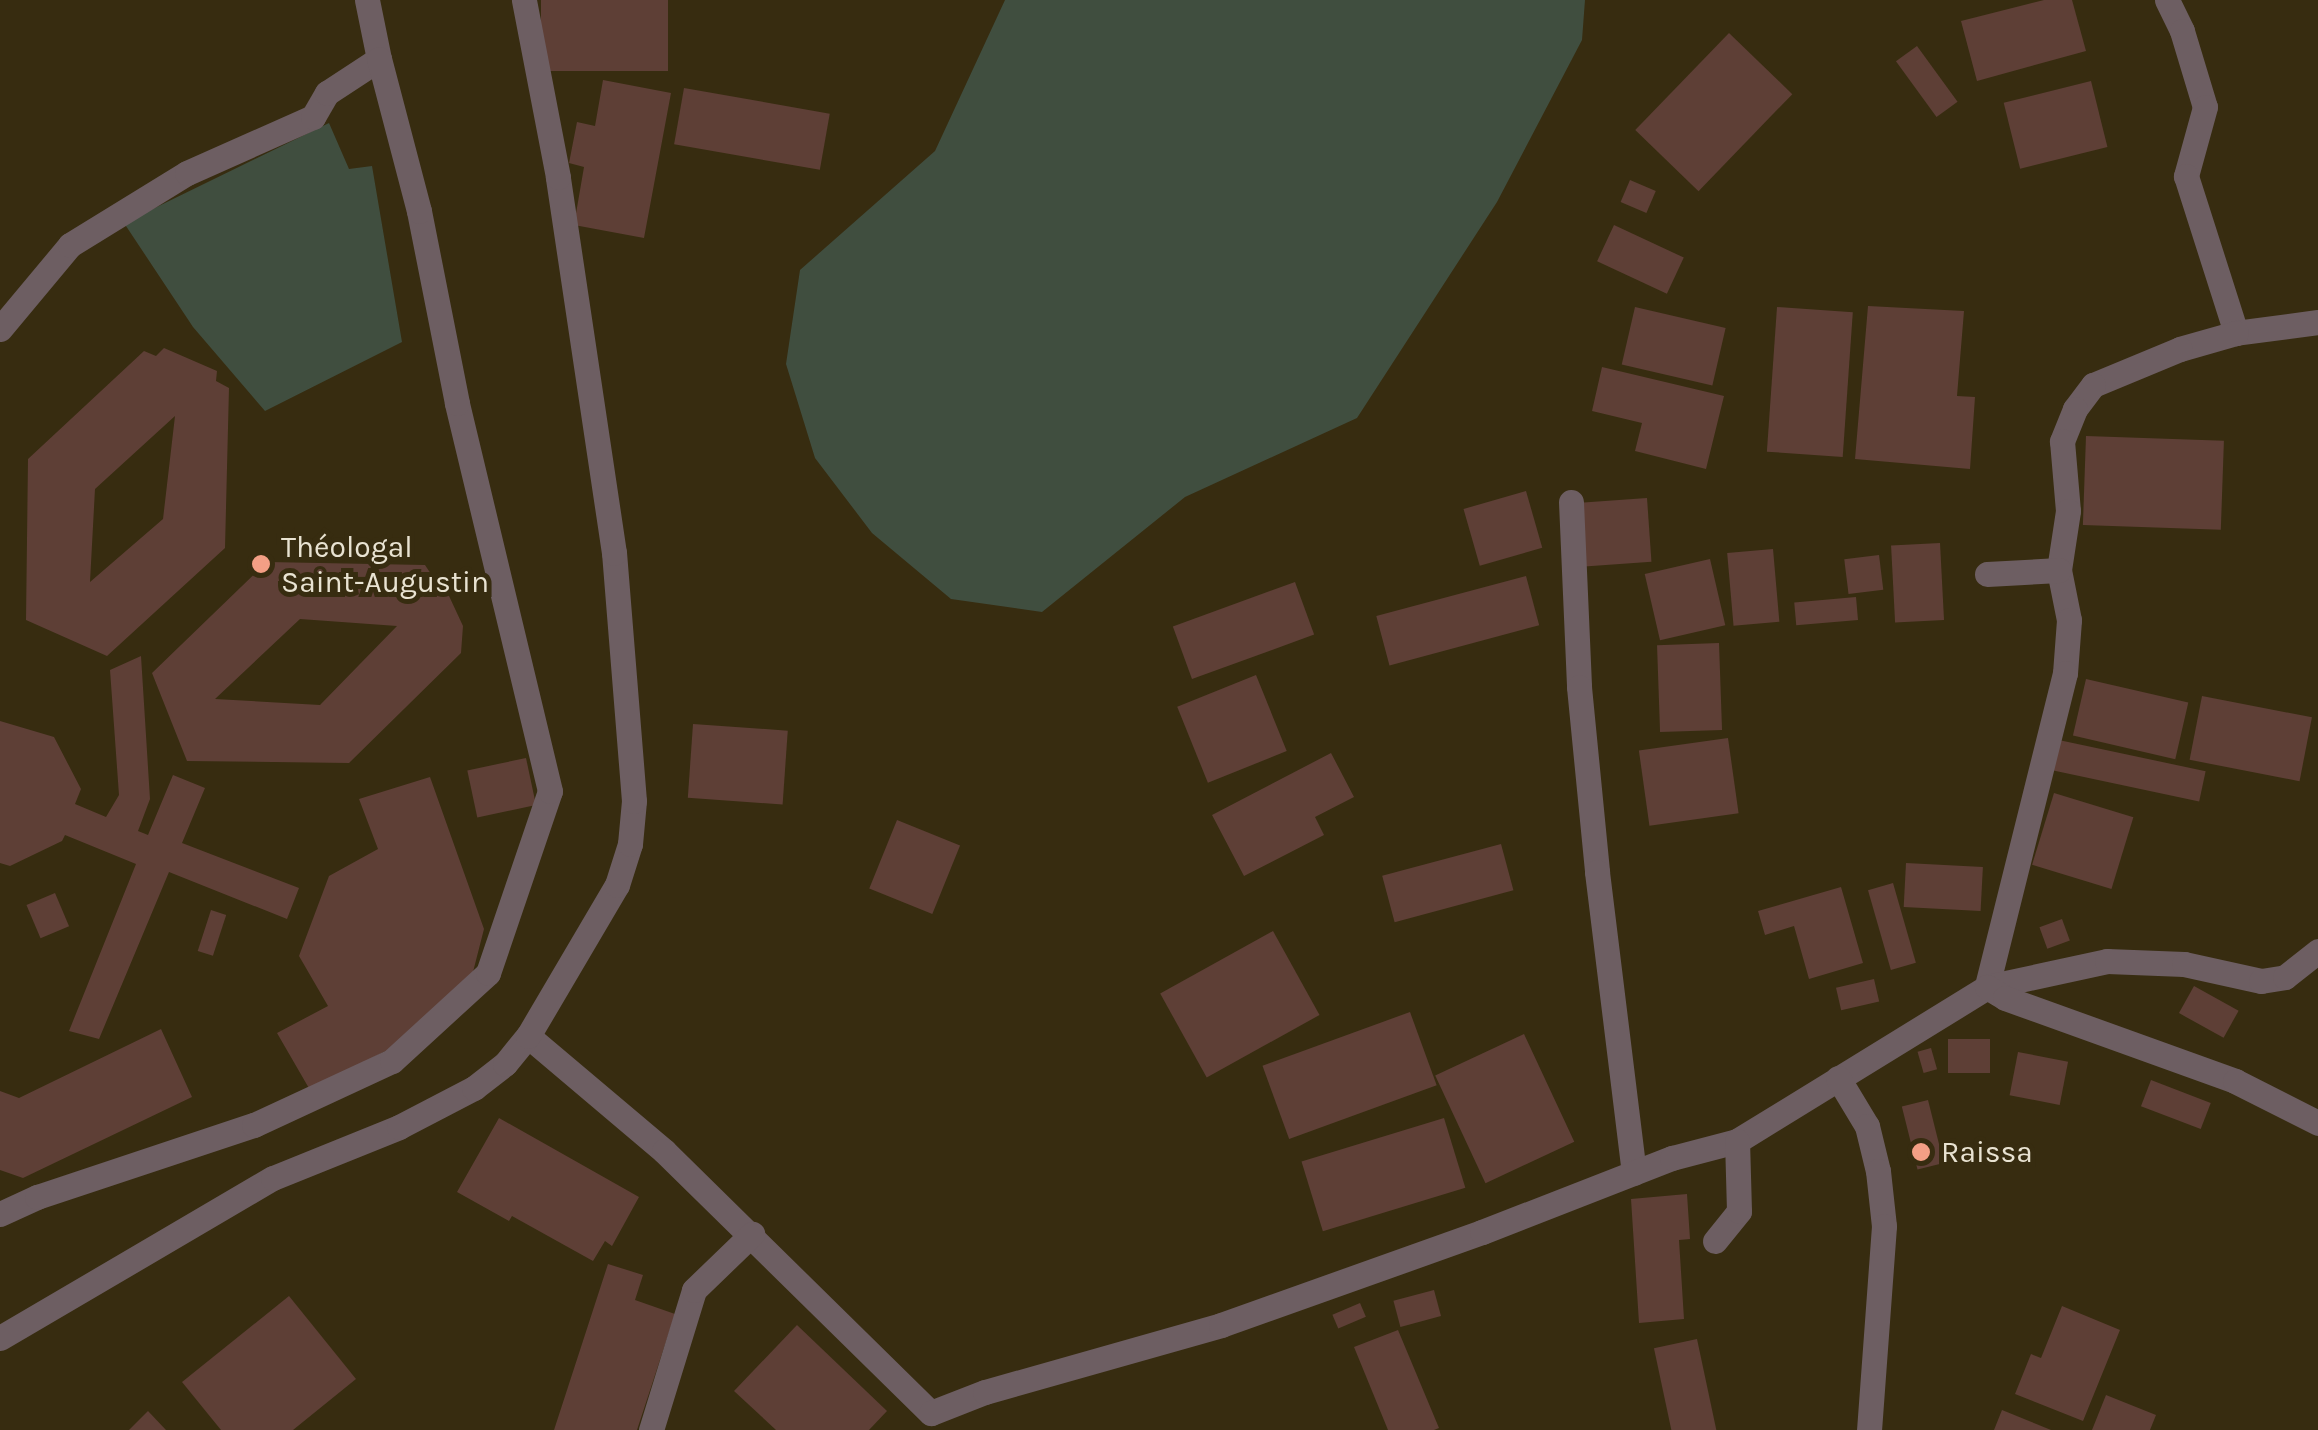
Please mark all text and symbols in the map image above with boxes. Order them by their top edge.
place label: Théologal Saint-Augustin [281,529,489,600]
marker: Théologal Saint-Augustin [250,553,272,575]
place label: Raissa [1941,1134,2033,1170]
marker: Raissa [1910,1141,1932,1163]

